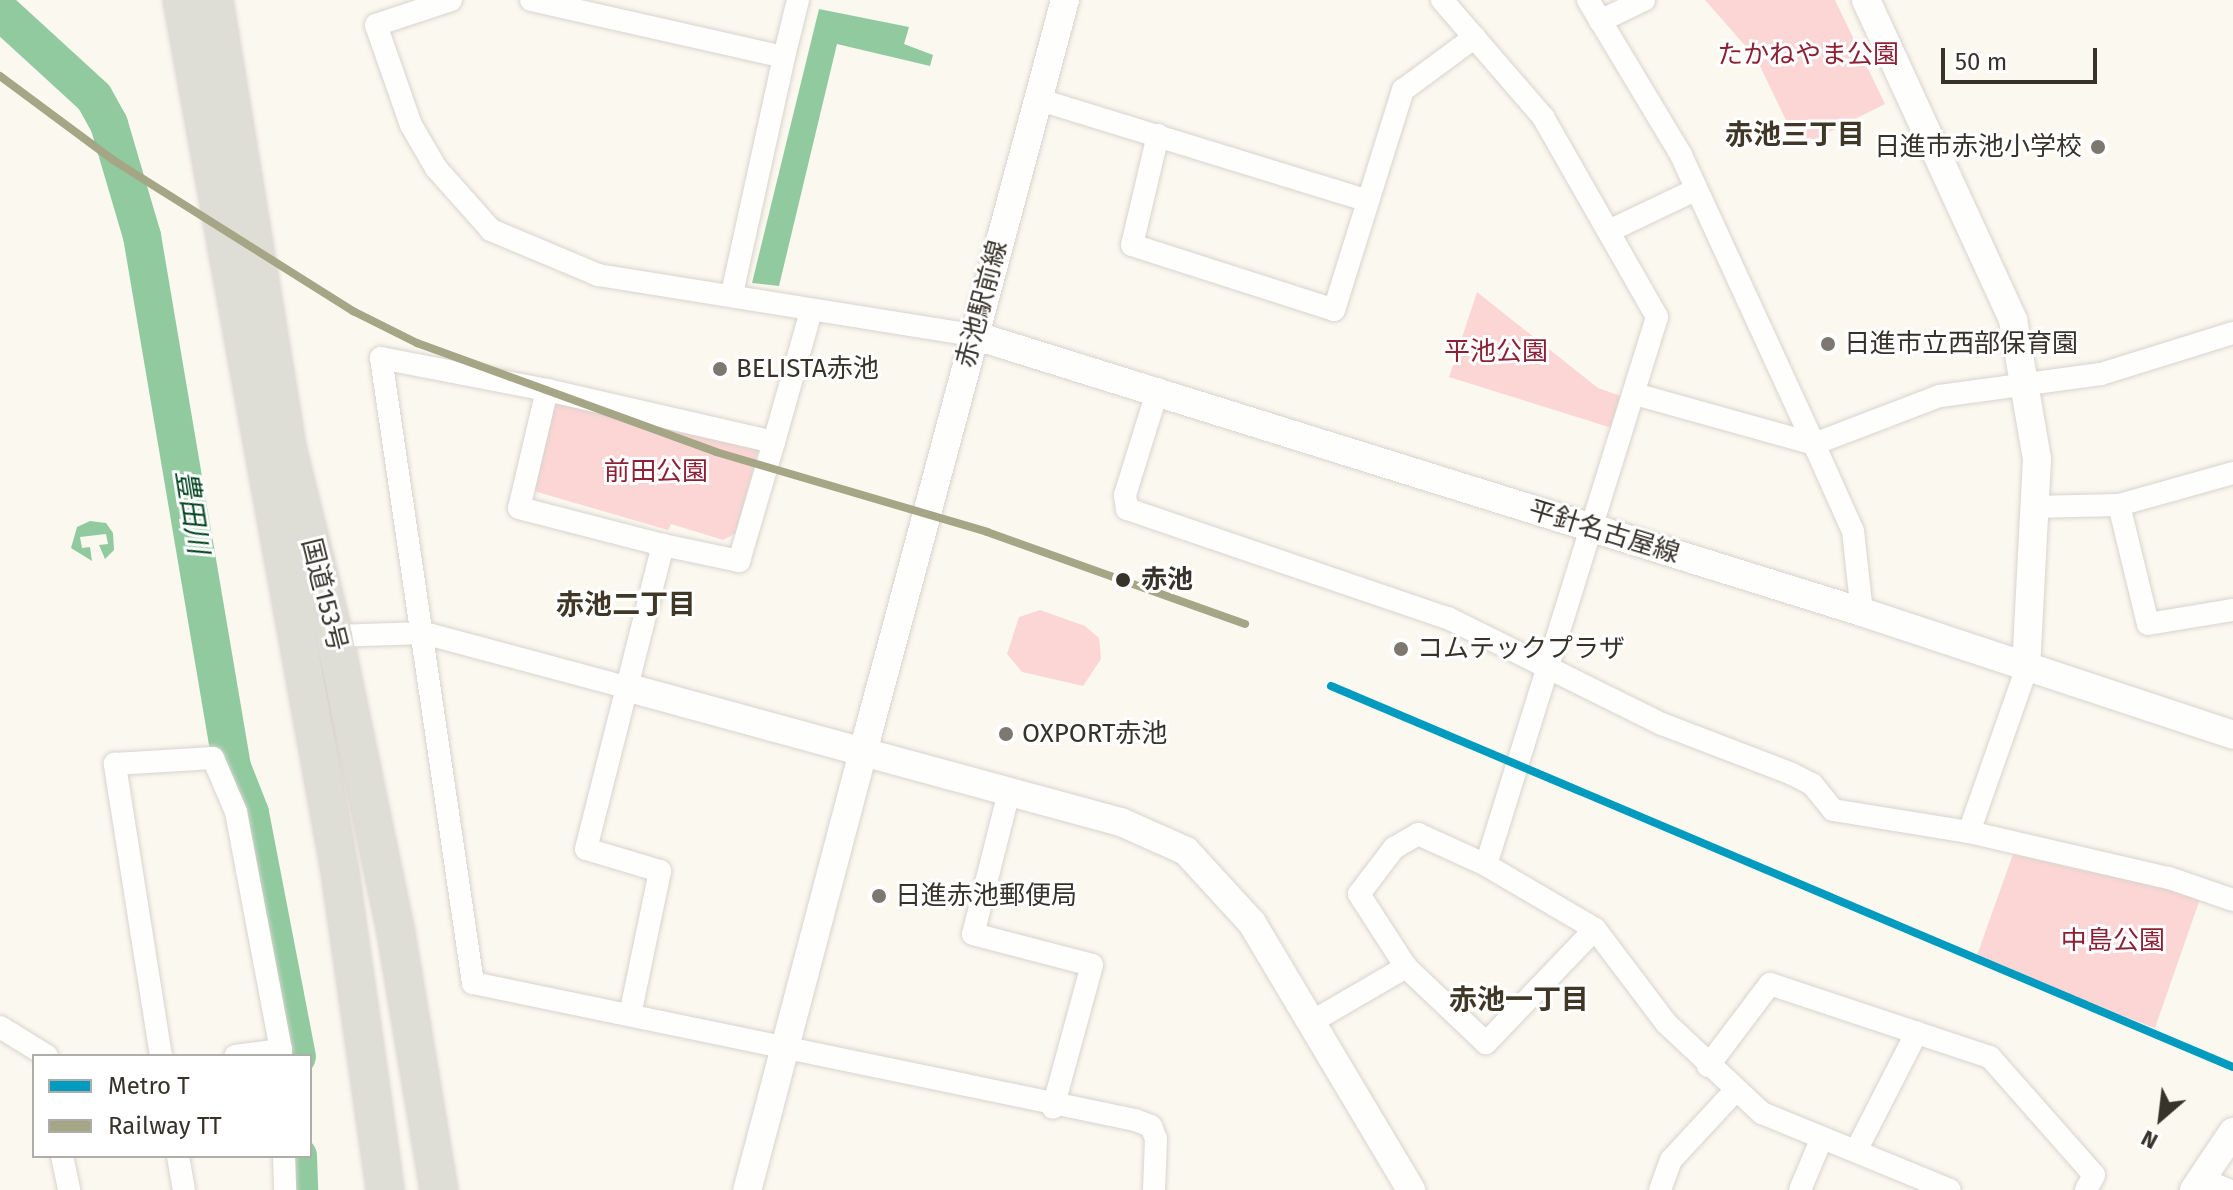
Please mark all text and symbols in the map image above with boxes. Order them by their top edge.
scale bar [1945,32,2101,82]
park label: たかねやま公園 [1717,39,1899,71]
text: 50 m [1955,48,2007,76]
district label: 赤池三丁目 [1725,118,1865,152]
place label: 日進市赤池小学校 [1874,131,2082,163]
marker: 日進市赤池小学校 [2089,138,2107,156]
street label: 赤池駅前線 [950,237,1014,371]
place label: 日進市立西部保育園 [1844,328,2078,360]
marker: 日進市立西部保育園 [1819,335,1837,353]
park label: 平池公園 [1444,336,1548,368]
place label: BELISTA赤池 [736,353,879,385]
marker: BELISTA赤池 [711,360,729,378]
park label: 前田公園 [604,456,708,488]
water label: 豊田川 [169,468,215,556]
street label: 平針名古屋線 [1525,494,1683,570]
street label: 国道153号 [295,535,353,655]
place label: 赤池 [1141,564,1193,596]
marker: 赤池 [1112,569,1134,591]
district label: 赤池二丁目 [556,588,696,622]
place label: コムテックプラザ [1417,633,1625,665]
marker: コムテックプラザ [1392,640,1410,658]
place label: OXPORT赤池 [1022,718,1167,750]
marker: OXPORT赤池 [997,725,1015,743]
place label: 日進赤池郵便局 [895,880,1077,912]
marker: 日進赤池郵便局 [870,887,888,905]
park label: 中島公園 [2061,925,2165,957]
district label: 赤池一丁目 [1449,983,1589,1017]
legend [32,1054,312,1158]
text: Metro T [108,1072,190,1100]
north arrow [2121,1078,2201,1158]
text: Railway TT [108,1112,222,1140]
text: N [2137,1124,2162,1155]

